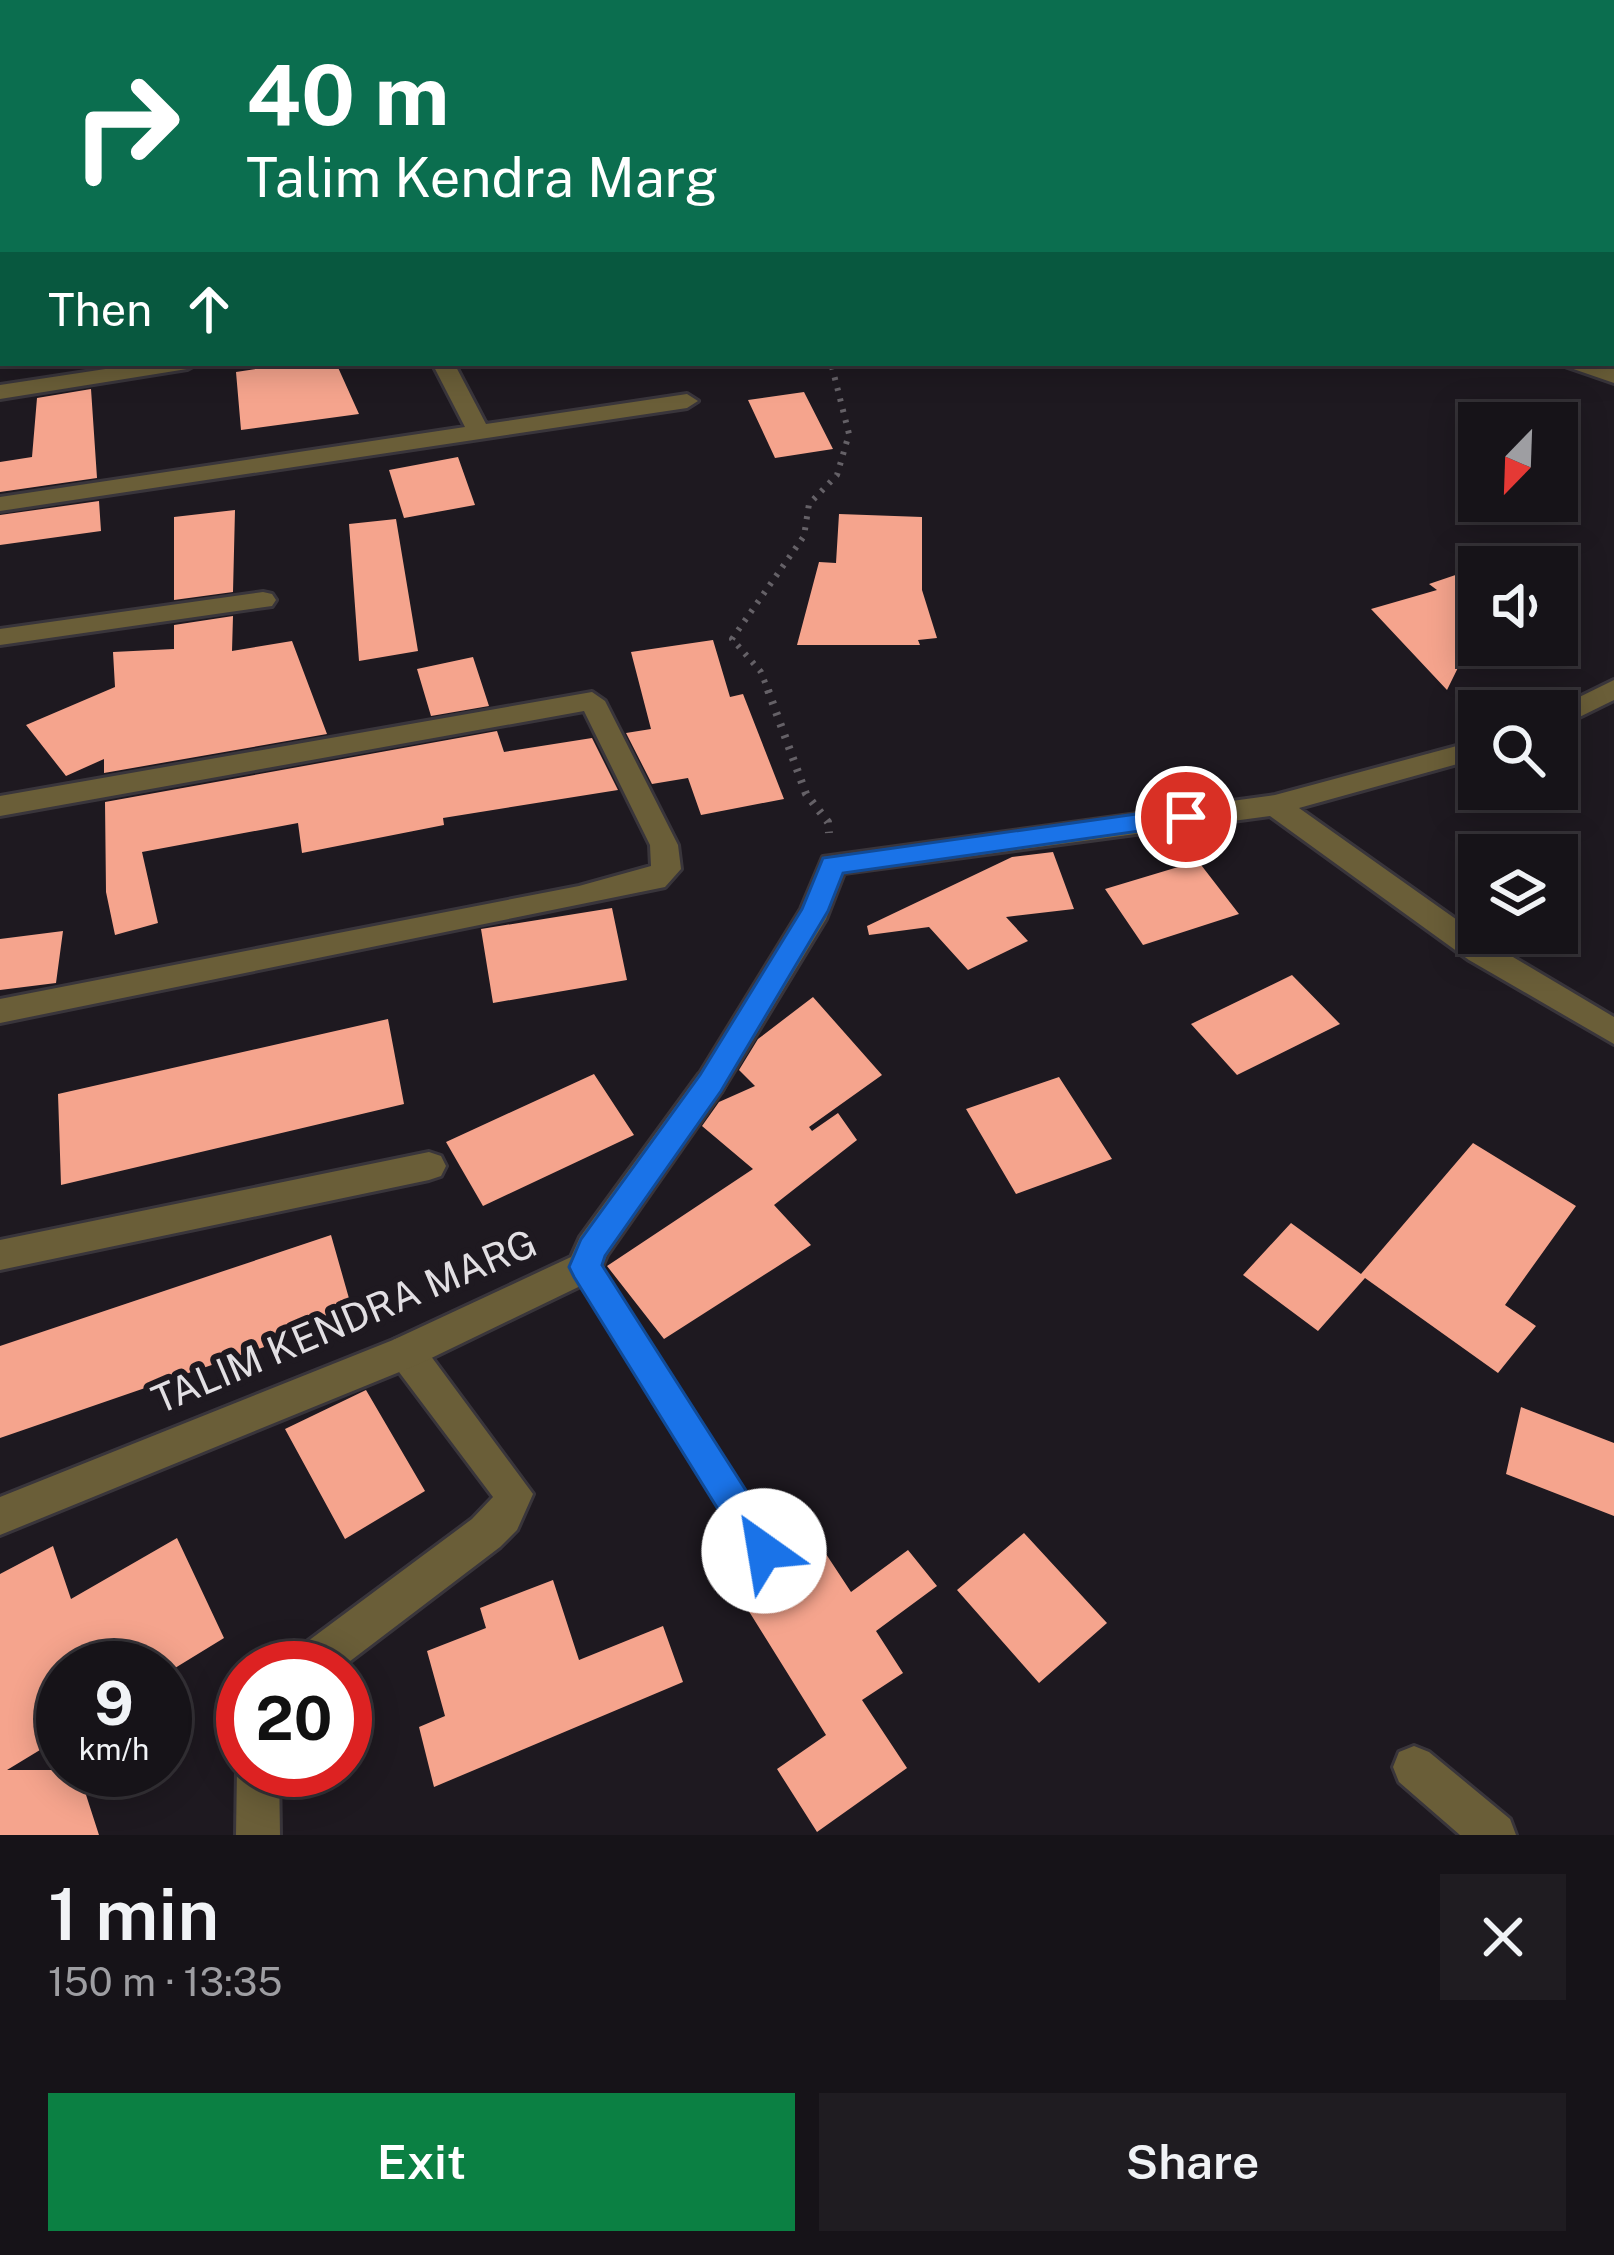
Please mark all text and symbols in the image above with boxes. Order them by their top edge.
text: 40 m [246,45,449,144]
icon: right [48,48,204,204]
text: Talim Kendra Marg [246,146,718,209]
icon: ahead [176,276,242,342]
text: Then [48,283,152,336]
north arrow [1458,402,1578,522]
map controls [1458,402,1578,954]
button: sound [1458,546,1578,666]
button: search [1458,690,1578,810]
pin [1135,766,1237,868]
icon: arrive [1153,784,1219,850]
button: layers [1458,834,1578,954]
street label: TALIM KENDRA MARG [145,1219,543,1423]
position arrow [701,1488,827,1614]
speed limit sign: 20 [216,1641,372,1797]
text: 9 [94,1668,134,1739]
text: km/h [79,1731,149,1767]
text: 1 min [48,1872,219,1956]
button: close [1440,1874,1566,2000]
text: 150 m · 13:35 [48,1959,282,2005]
button: Exit [48,2093,795,2231]
button: Share [819,2093,1566,2231]

